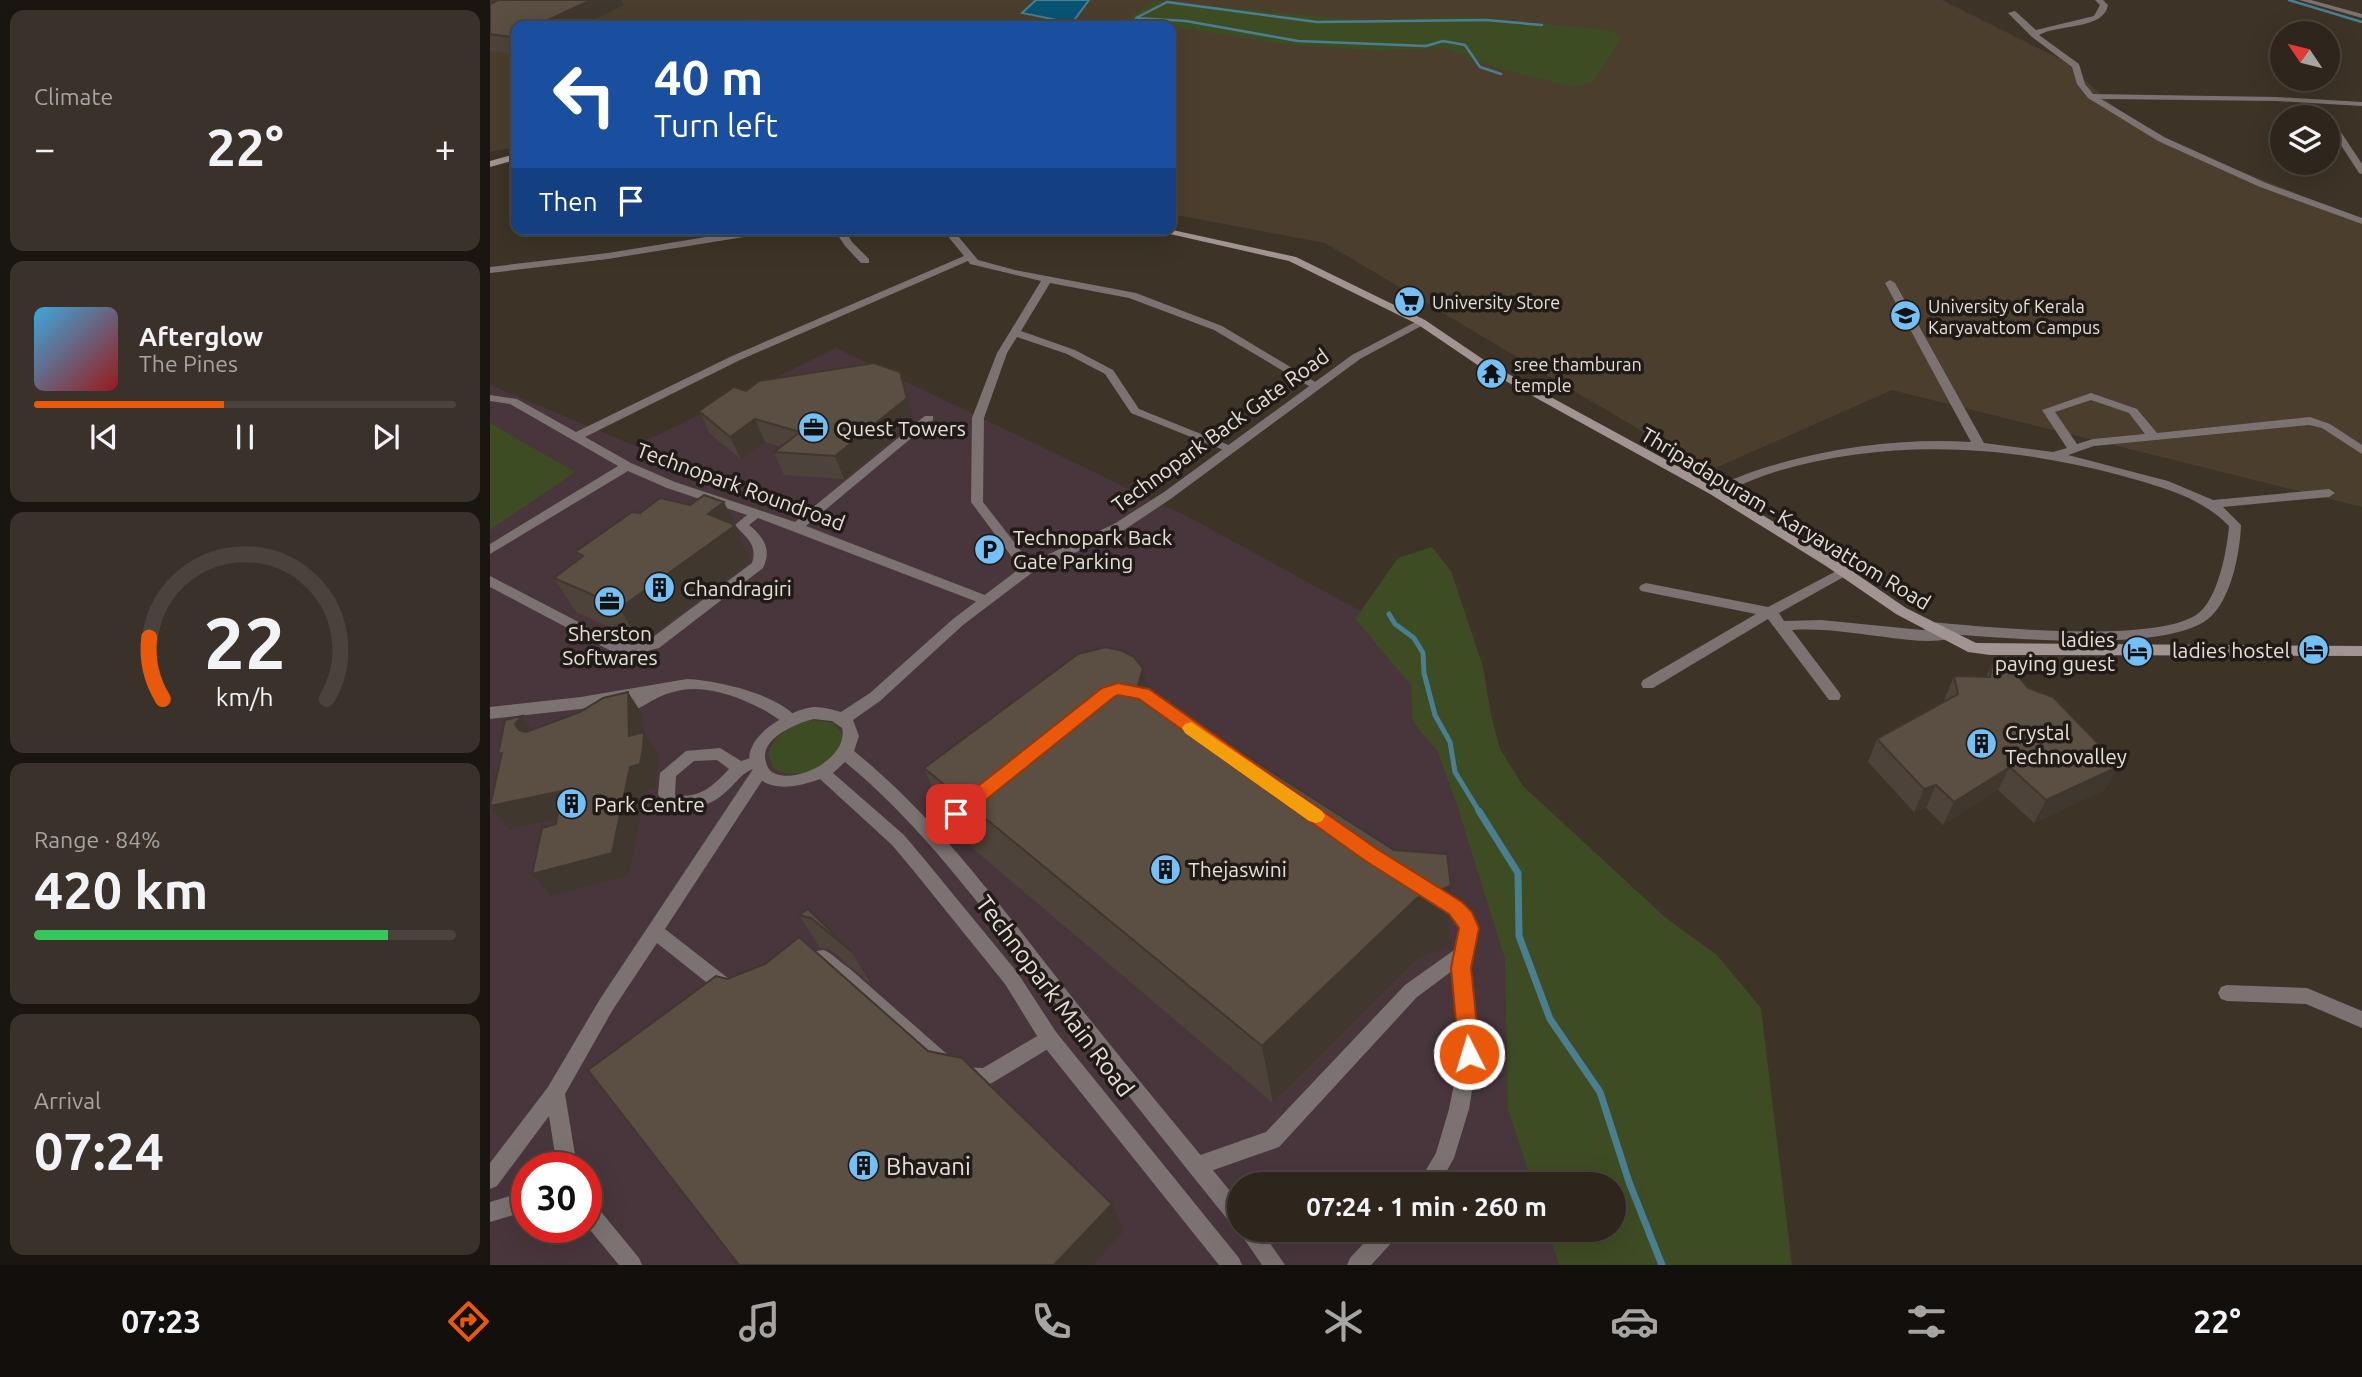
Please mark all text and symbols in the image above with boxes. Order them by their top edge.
north arrow [2270,21,2340,91]
map controls [2270,21,2340,175]
icon: left [539,49,630,140]
text: 40 m [654,49,763,104]
text: Climate [34,84,113,109]
button: layers [2270,105,2340,175]
text: Turn left [654,107,778,143]
text: 22° [206,118,284,176]
text: − [34,127,55,169]
text: + [435,127,456,169]
icon: arrive [612,182,650,220]
text: Then [539,187,598,216]
supermarket icon: University Store [1392,285,1426,319]
place label: University Store [1432,292,1560,312]
place label: University of Kerala Karyavattom Campus [1928,296,2100,337]
school or university icon: University of Kerala Karyavattom Campus [1888,299,1922,333]
text: Afterglow [139,322,263,351]
street label: Technopark Back Gate Road [1107,343,1333,517]
text: The Pines [139,351,238,376]
place label: sree thamburan temple [1514,354,1642,395]
temple icon: sree thamburan temple [1474,357,1508,391]
office icon: Quest Towers [796,411,830,445]
place label: Quest Towers [836,416,966,440]
icon: previous [85,418,123,456]
icon: pause [226,418,264,456]
icon: next [367,418,405,456]
street label: Thripadapuram - Karyavattom Road [1637,422,1935,614]
street label: Technopark Roundroad [634,437,848,535]
place label: Technopark Back Gate Parking [1013,525,1173,573]
parking icon: Technopark Back Gate Parking [973,532,1007,566]
building icon: Chandragiri [643,571,677,605]
place label: Chandragiri [683,576,792,600]
office icon: Sherston Softwares [593,584,627,618]
text: 22 [204,601,286,683]
place label: Sherston Softwares [562,621,658,669]
place label: ladies paying guest [1995,627,2115,675]
hotel icon: ladies hostel [2296,633,2330,667]
hotel icon: ladies paying guest [2121,634,2155,668]
place label: ladies hostel [2172,638,2290,662]
text: km/h [216,682,274,710]
place label: Crystal Technovalley [2005,720,2127,768]
building icon: Crystal Technovalley [1965,727,1999,761]
pin [926,784,986,844]
building icon: Park Centre [554,787,588,821]
place label: Park Centre [594,792,705,816]
icon: arrive [937,795,975,833]
text: Range · 84% [34,827,161,852]
building icon: Thejaswini [1148,852,1182,886]
place label: Thejaswini [1188,857,1287,881]
text: 420 km [34,861,208,919]
street label: Technopark Main Road [971,890,1139,1102]
position arrow [1432,1017,1506,1091]
text: Arrival [34,1088,101,1113]
text: 07:24 [34,1122,164,1180]
building icon: Bhavani [846,1149,880,1183]
speed limit sign: 30 [511,1152,602,1243]
place label: Bhavani [886,1153,971,1180]
text: 07:24 · 1 min · 260 m [1306,1192,1547,1221]
icon: directions [444,1297,493,1346]
icon: music [735,1297,784,1346]
icon: phone [1027,1297,1076,1346]
icon: climate [1319,1297,1368,1346]
icon: car [1610,1297,1659,1346]
icon: filters [1902,1297,1951,1346]
text: 07:23 [121,1303,201,1339]
text: 22° [2193,1303,2241,1339]

